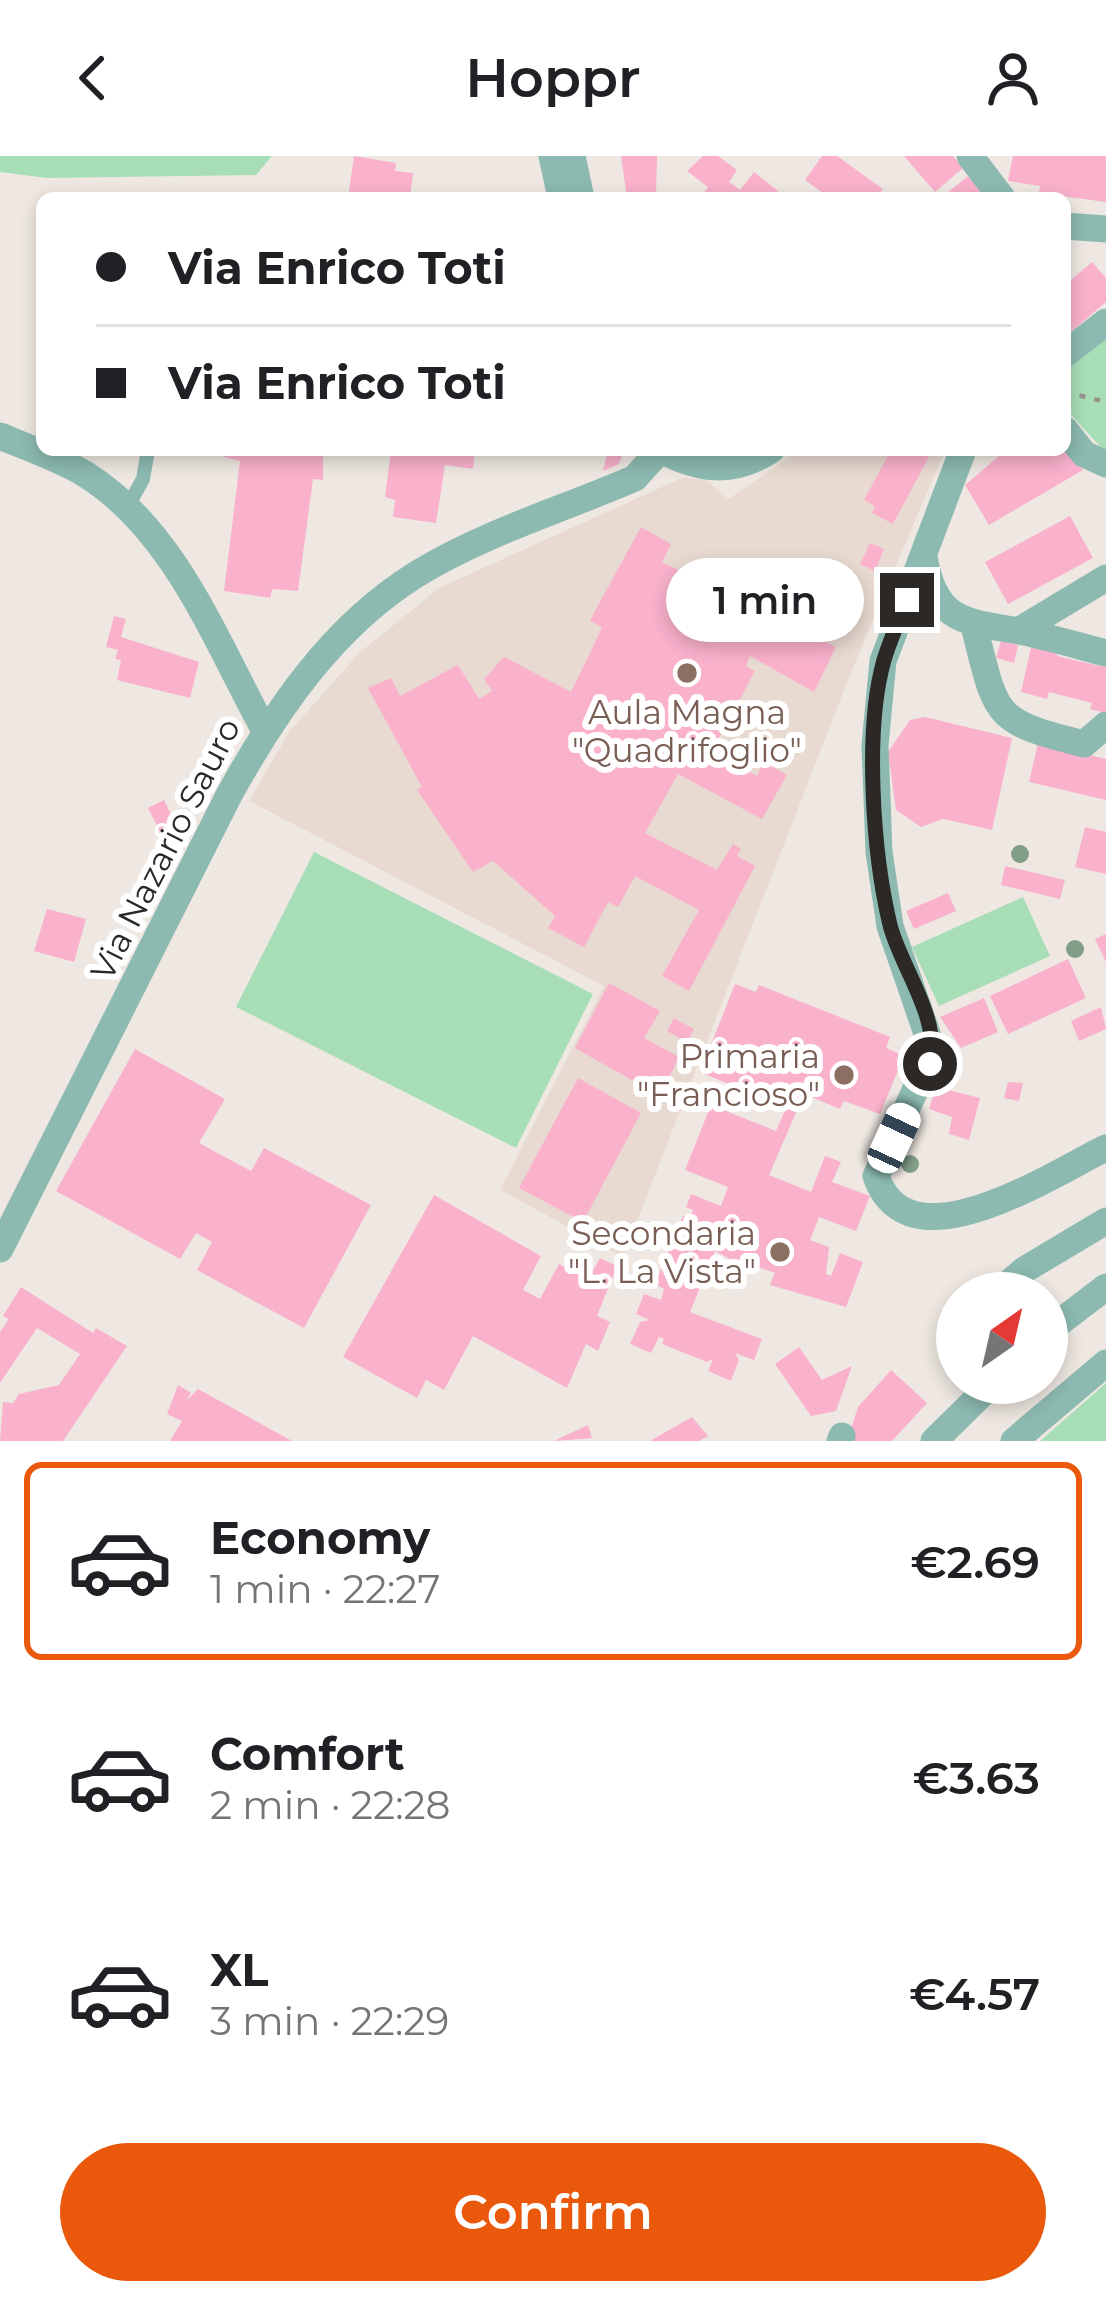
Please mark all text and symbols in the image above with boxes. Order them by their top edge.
icon: back [60,45,126,111]
text: Hoppr [465,45,641,111]
icon: person [980,45,1046,111]
text: Via Enrico Toti [168,240,506,295]
text: Via Enrico Toti [168,355,506,410]
callout: 1 min [667,558,865,642]
route end [880,573,934,627]
text: 1 min [713,576,817,624]
marker: Aula Magna "Quadrifoglio" [674,660,700,686]
place label: Aula Magna "Quadrifoglio" [572,692,802,770]
street label: Via Nazario Sauro [82,711,248,987]
place label: Primaria "Francioso" [637,1036,820,1114]
route start [903,1037,957,1091]
marker: Primaria "Francioso" [831,1062,857,1088]
car [862,1098,926,1178]
place label: Secondaria "L. La Vista" [568,1213,756,1291]
marker: Secondaria "L. La Vista" [767,1239,793,1265]
north arrow [936,1272,1068,1404]
map controls [936,1272,1068,1404]
icon: car [66,1507,174,1615]
text: Economy [210,1510,430,1565]
text: €2.69 [911,1534,1040,1589]
text: 1 min · 22:27 [210,1565,440,1613]
icon: car [66,1723,174,1831]
text: Comfort [210,1726,405,1781]
text: €3.63 [913,1750,1040,1805]
text: 2 min · 22:28 [210,1781,450,1829]
icon: car [66,1939,174,2047]
text: XL [210,1942,268,1997]
text: €4.57 [909,1966,1040,2021]
text: 3 min · 22:29 [210,1997,449,2045]
button: Confirm [60,2143,1046,2281]

